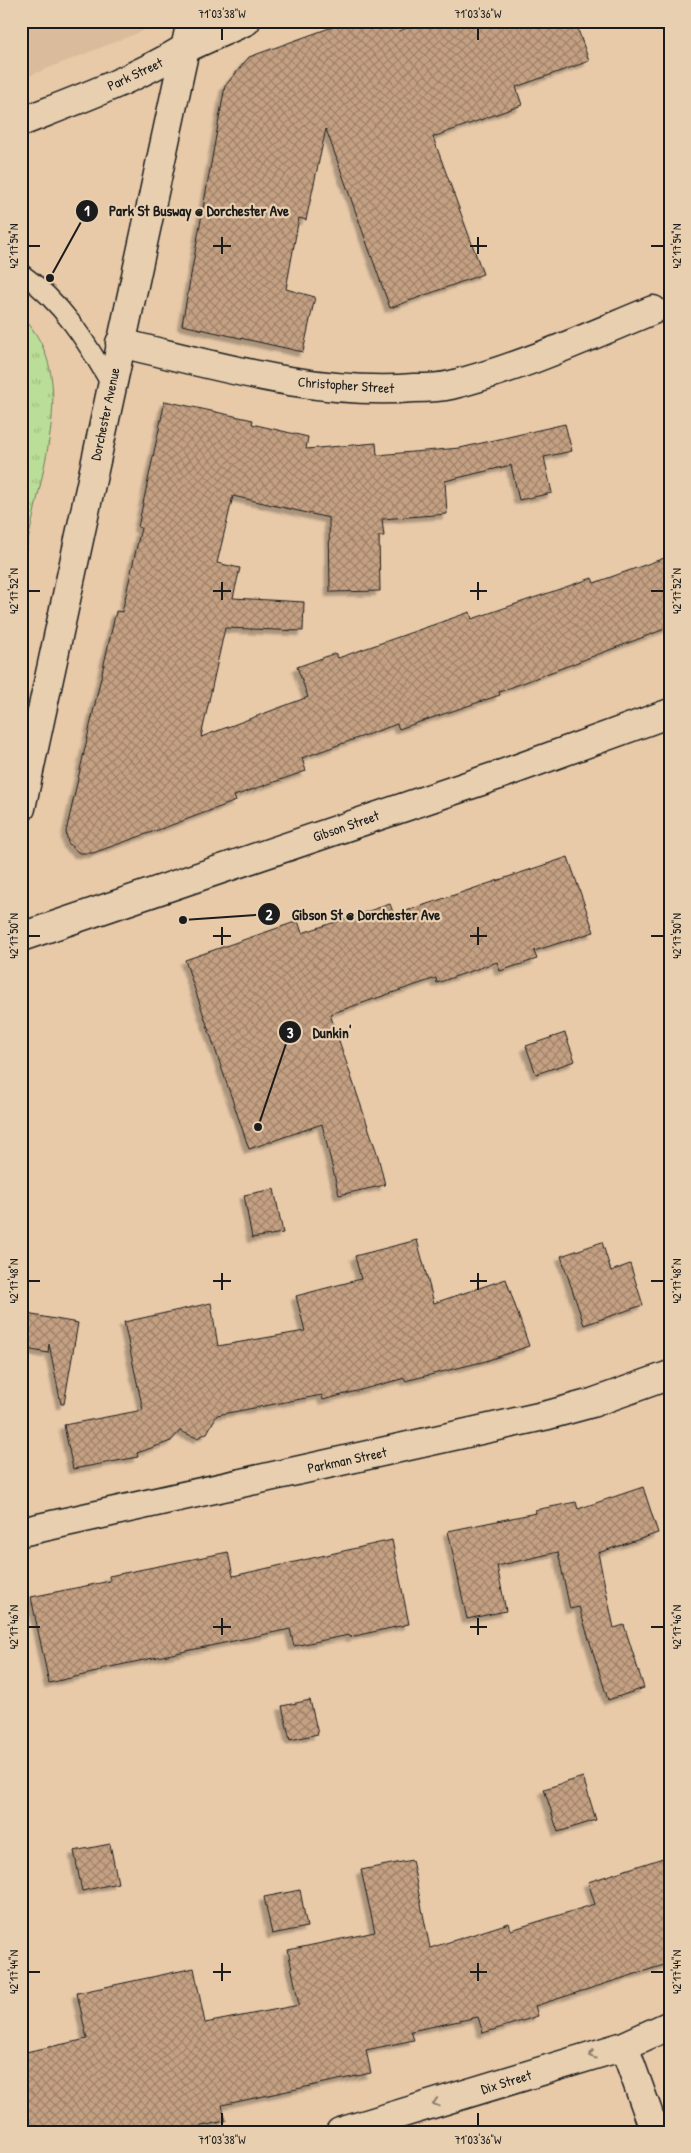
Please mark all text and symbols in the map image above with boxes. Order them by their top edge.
text: 71°03'38"W [198,5,246,22]
text: 71°03'36"W [455,5,502,22]
street label: Park Street [104,52,166,95]
callout: Park St Busway @ Dorchester Ave [74,196,299,226]
text: 1 [84,200,90,221]
text: Park St Busway @ Dorchester Ave [109,200,289,222]
text: 42°17'54"N [5,224,22,268]
text: 42°17'54"N [668,224,685,268]
street label: Dorchester Avenue [85,365,124,462]
street label: Christopher Street [297,372,395,398]
text: 42°17'52"N [5,568,22,614]
text: 42°17'52"N [668,568,685,614]
street label: Gibson Street [310,805,382,846]
callout: Gibson St @ Dorchester Ave [257,899,450,929]
text: 2 [265,904,273,925]
text: Gibson St @ Dorchester Ave [292,904,440,925]
text: 42°17'50"N [5,913,22,959]
text: 42°17'50"N [668,913,685,959]
callout: Dunkin' [278,1017,361,1047]
text: 3 [287,1022,294,1043]
text: Dunkin' [313,1022,352,1043]
text: 42°17'48"N [5,1259,22,1303]
text: 42°17'48"N [668,1259,685,1303]
street label: Parkman Street [306,1442,388,1477]
text: 42°17'46"N [5,1605,22,1649]
text: 42°17'46"N [668,1605,685,1649]
text: 42°17'44"N [5,1950,22,1994]
text: 42°17'44"N [668,1950,685,1994]
one-way arrow [588,2050,596,2060]
street label: Dix Street [478,2065,534,2098]
one-way arrow [433,2098,441,2108]
text: 71°03'38"W [198,2131,246,2148]
text: 71°03'36"W [455,2131,502,2148]

